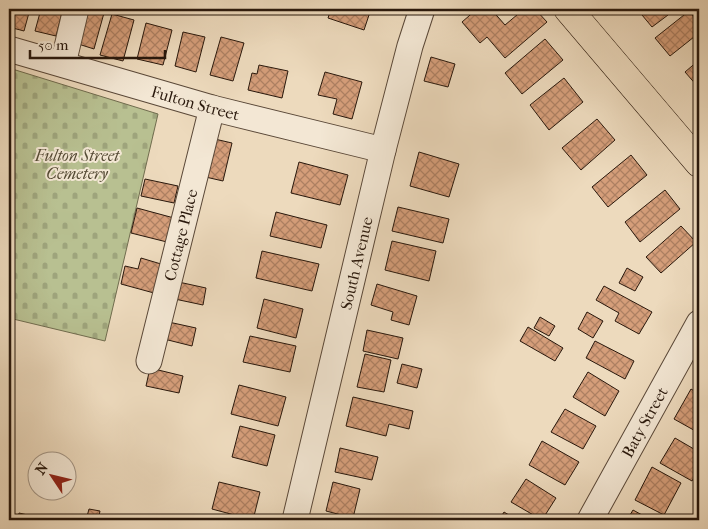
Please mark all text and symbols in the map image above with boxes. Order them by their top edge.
scale bar [30,28,165,60]
text: 50 m [38,36,69,54]
street label: Fulton Street [149,81,242,124]
park label: Fulton Street Cemetery [34,146,120,183]
street label: Cottage Place [160,187,201,283]
street label: South Avenue [336,215,376,312]
street label: Baty Street [617,383,671,461]
north arrow [28,452,78,502]
text: N [32,459,52,478]

